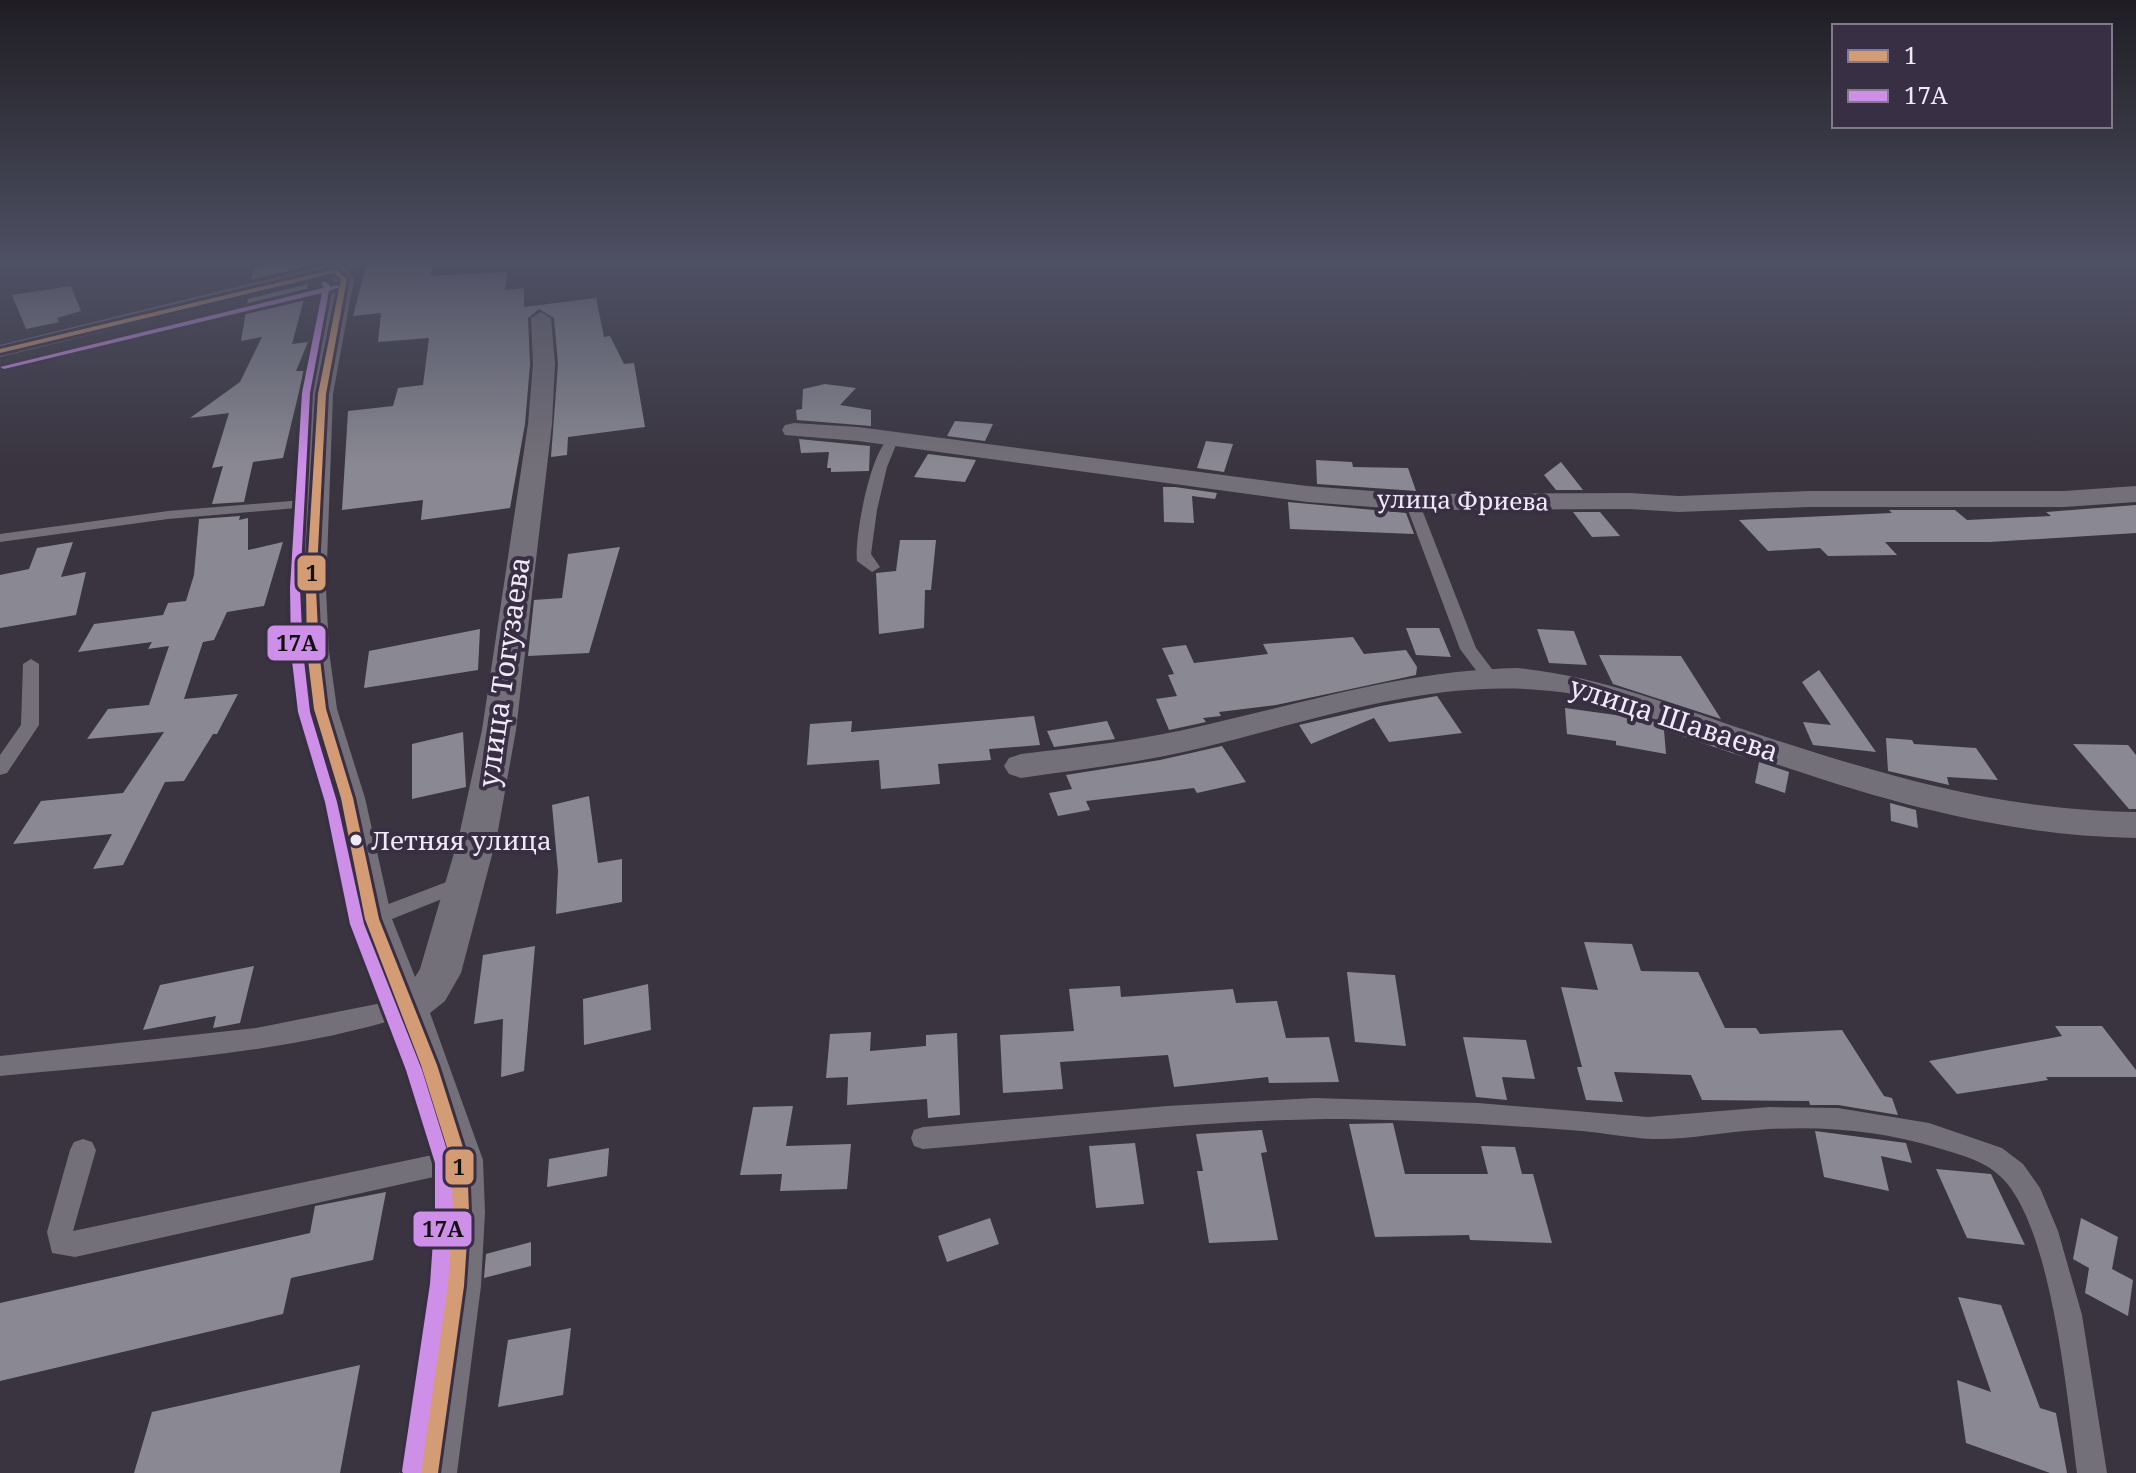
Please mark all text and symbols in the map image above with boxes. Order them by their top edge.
legend [1832,24,2112,128]
text: 1 [1904,38,1917,71]
text: 17А [1904,78,1948,111]
street label: улица Фриева [1377,481,1549,518]
line badge: 1 [296,554,327,592]
street label: улица Тогузаева [468,554,538,790]
text: 1 [306,557,318,587]
line badge: 17А [266,624,327,662]
text: 17А [276,627,318,657]
street label: улица Шаваева [1565,666,1784,770]
place label: Летняя улица [371,822,552,858]
marker: Летняя улица [348,832,364,848]
line badge: 1 [444,1148,475,1186]
text: 1 [453,1151,465,1181]
line badge: 17А [412,1210,473,1248]
text: 17А [422,1213,464,1243]

